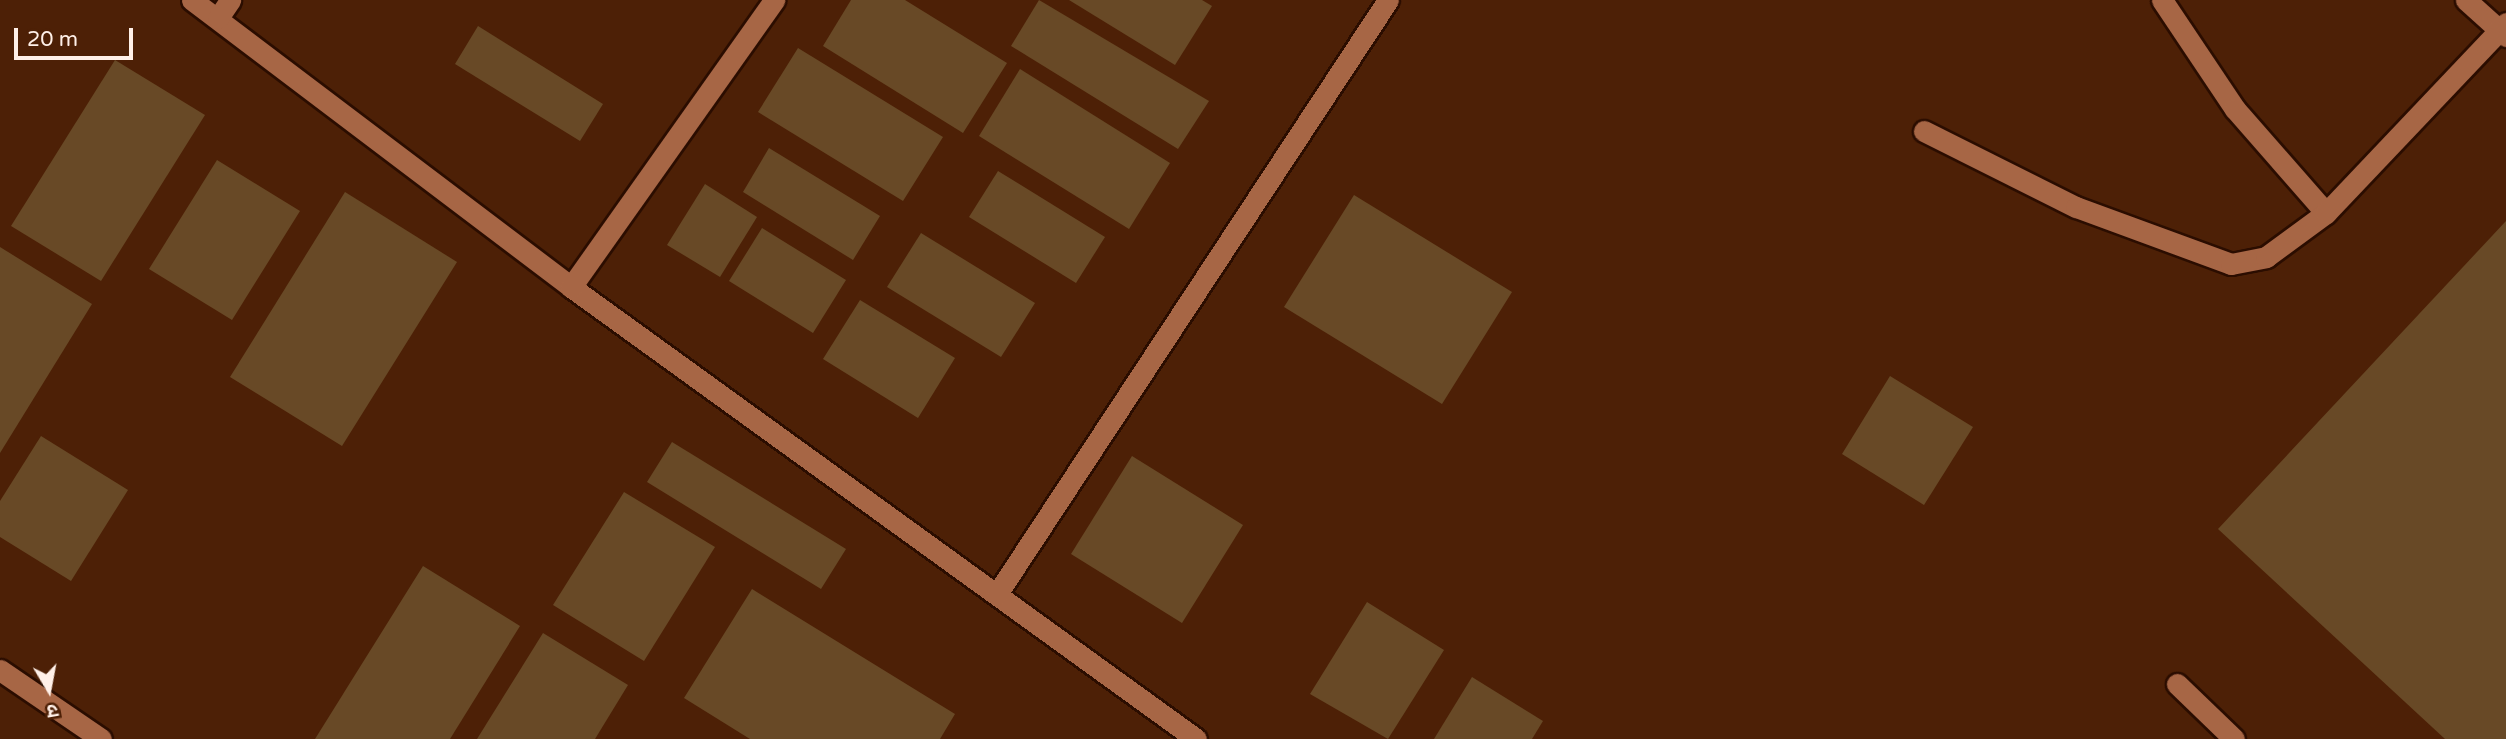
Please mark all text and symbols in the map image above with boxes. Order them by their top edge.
scale bar [18,14,136,58]
text: 20 m [27,27,78,52]
north arrow [14,655,84,725]
text: उ [45,699,60,722]

